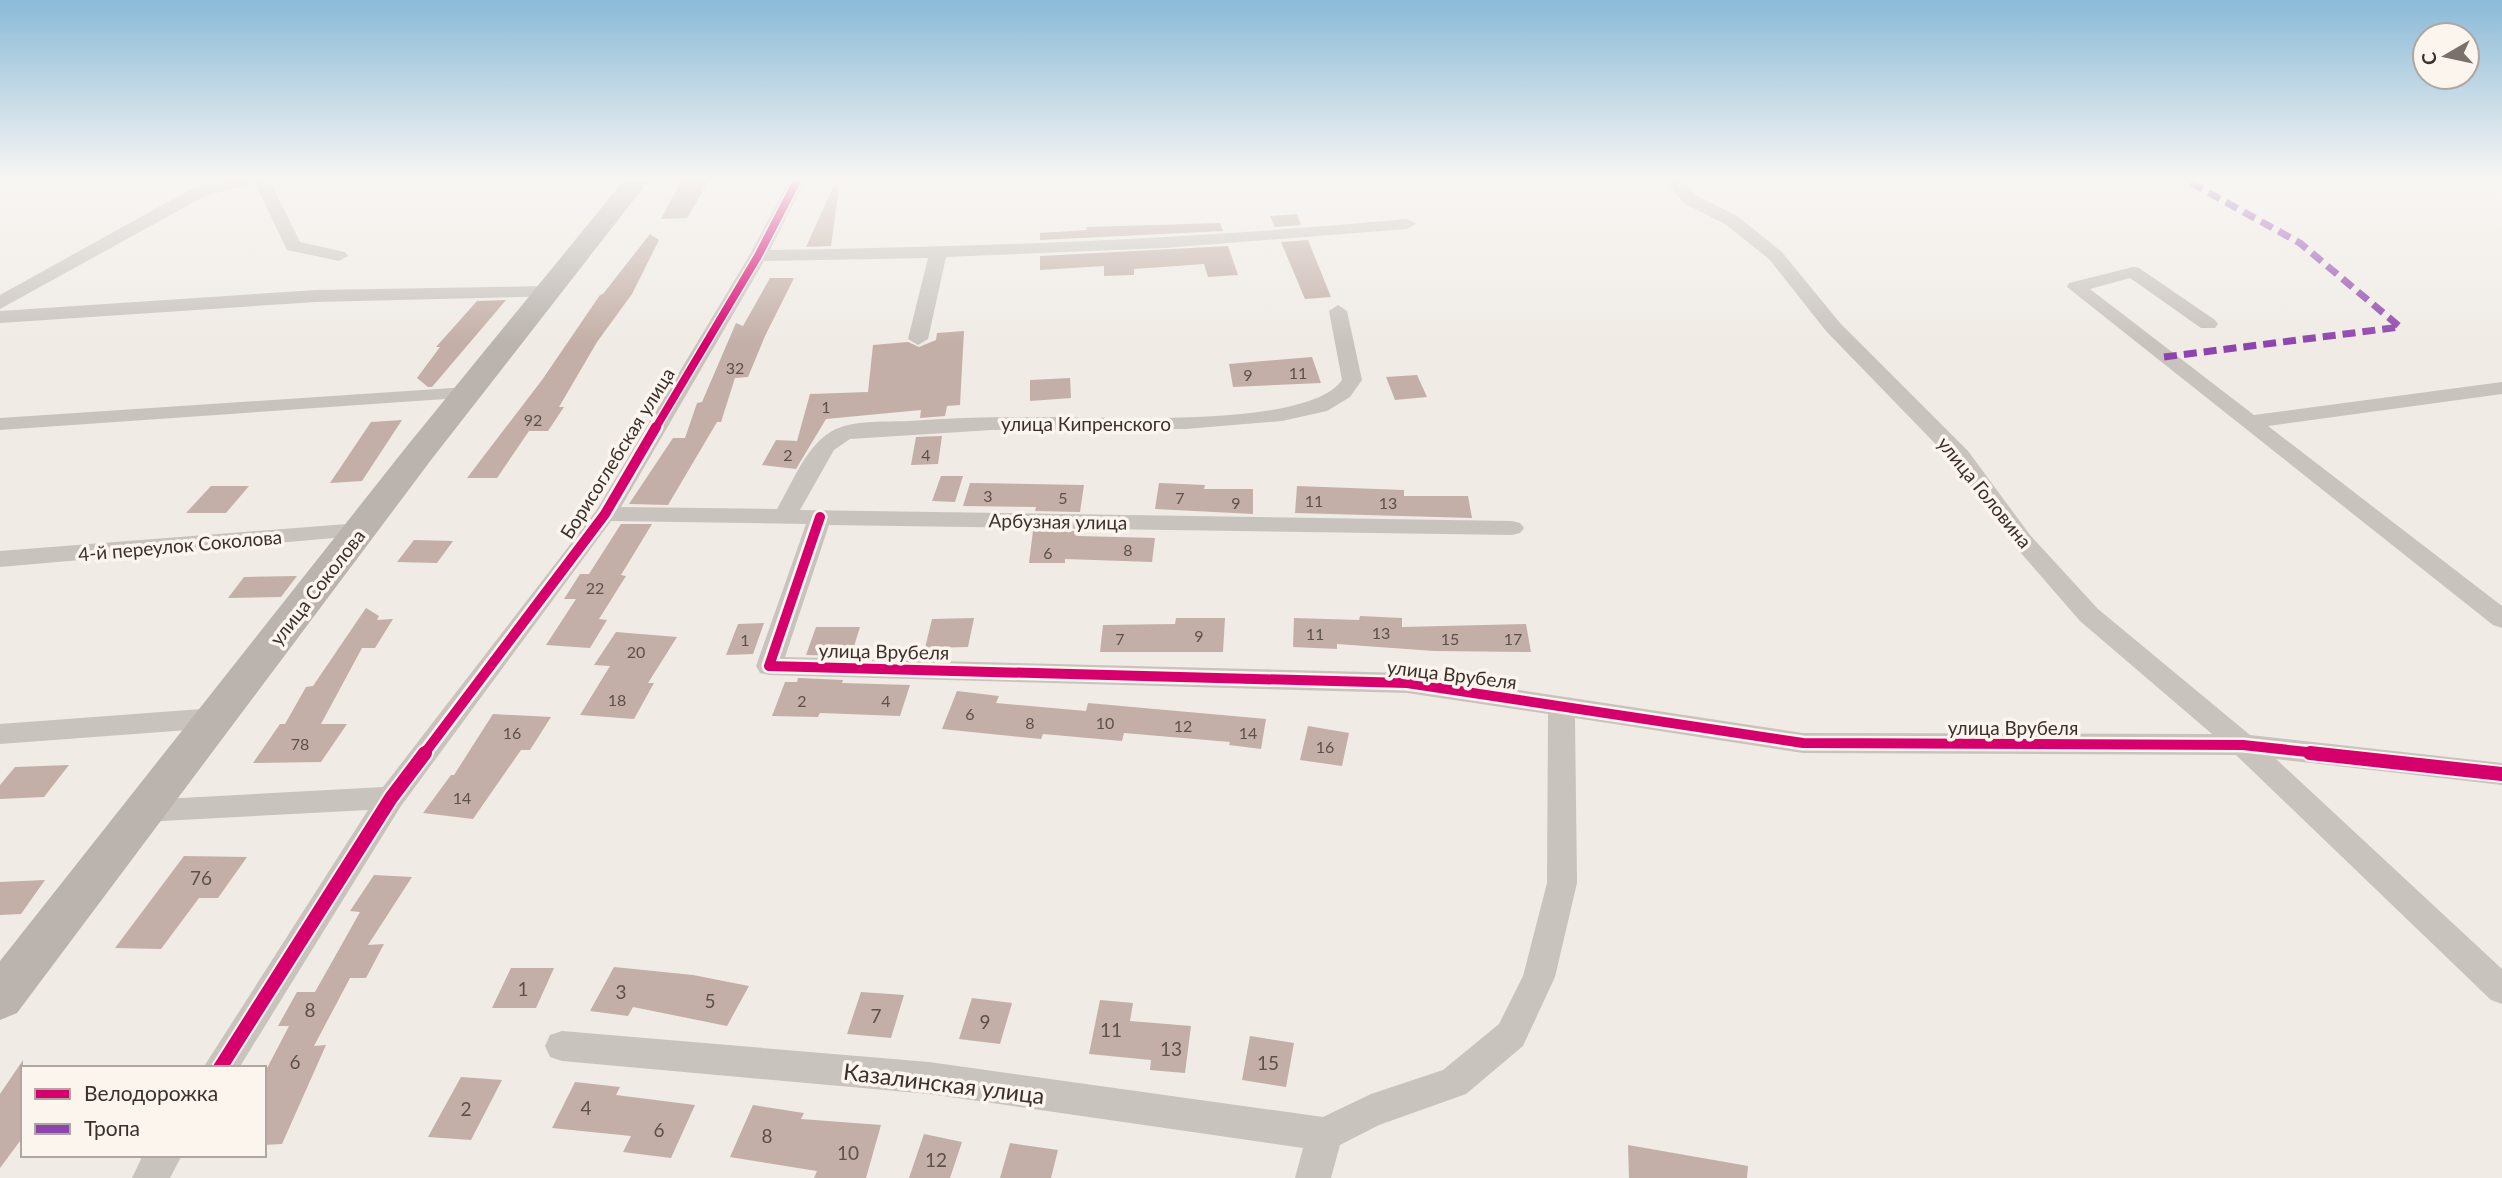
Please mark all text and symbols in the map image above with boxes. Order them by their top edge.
north arrow [2411,21,2481,91]
text: С [2416,50,2441,67]
house number: 32 [726,358,744,377]
street label: Борисоглебская улица [555,363,679,543]
house number: 11 [1289,363,1307,382]
house number: 9 [1243,365,1253,384]
house number: 1 [821,397,831,416]
house number: 92 [524,410,542,429]
street label: улица Кипренского [1001,412,1171,435]
street label: улица Головина [1933,432,2037,552]
house number: 2 [783,445,793,464]
house number: 4 [921,445,931,464]
house number: 3 [983,486,993,505]
house number: 5 [1058,488,1068,507]
house number: 7 [1175,488,1185,507]
house number: 11 [1305,491,1323,510]
house number: 9 [1231,493,1241,512]
house number: 13 [1379,493,1397,512]
street label: Арбузная улица [988,508,1128,534]
street label: улица Соколова [265,524,369,650]
street label: 4-й переулок Соколова [77,525,283,565]
house number: 8 [1123,540,1133,559]
house number: 6 [1043,543,1053,562]
house number: 22 [586,578,604,597]
house number: 13 [1372,623,1390,642]
house number: 11 [1306,624,1324,643]
house number: 9 [1194,626,1204,645]
house number: 7 [1115,629,1125,648]
house number: 15 [1441,629,1459,648]
house number: 17 [1504,629,1522,648]
house number: 1 [740,630,750,649]
street label: улица Врубеля [818,638,950,664]
house number: 20 [627,642,645,661]
street label: улица Врубеля [1386,655,1518,693]
house number: 18 [608,690,626,709]
house number: 2 [797,691,807,710]
house number: 4 [881,691,891,710]
house number: 6 [965,704,975,723]
house number: 8 [1025,713,1035,732]
house number: 10 [1096,713,1114,732]
house number: 12 [1174,716,1192,735]
street label: улица Врубеля [1948,716,2078,739]
house number: 16 [503,723,521,742]
house number: 14 [1239,723,1257,742]
house number: 78 [291,734,309,753]
house number: 16 [1316,737,1334,756]
house number: 14 [453,788,471,807]
house number: 76 [190,866,212,889]
house number: 1 [517,977,529,1000]
house number: 3 [615,980,627,1003]
house number: 5 [704,989,716,1012]
house number: 8 [304,998,316,1021]
house number: 7 [870,1004,882,1027]
house number: 9 [979,1010,991,1033]
house number: 11 [1100,1018,1122,1041]
house number: 13 [1160,1037,1182,1060]
house number: 6 [289,1050,301,1073]
house number: 15 [1257,1051,1279,1074]
street label: Казалинская улица [842,1057,1046,1109]
legend [21,1066,266,1157]
text: Велодорожка [84,1080,218,1105]
house number: 4 [580,1096,592,1119]
house number: 2 [460,1097,472,1120]
text: Тропа [84,1115,140,1140]
house number: 6 [653,1118,665,1141]
house number: 8 [761,1124,773,1147]
house number: 10 [837,1141,859,1164]
house number: 12 [925,1148,947,1171]

